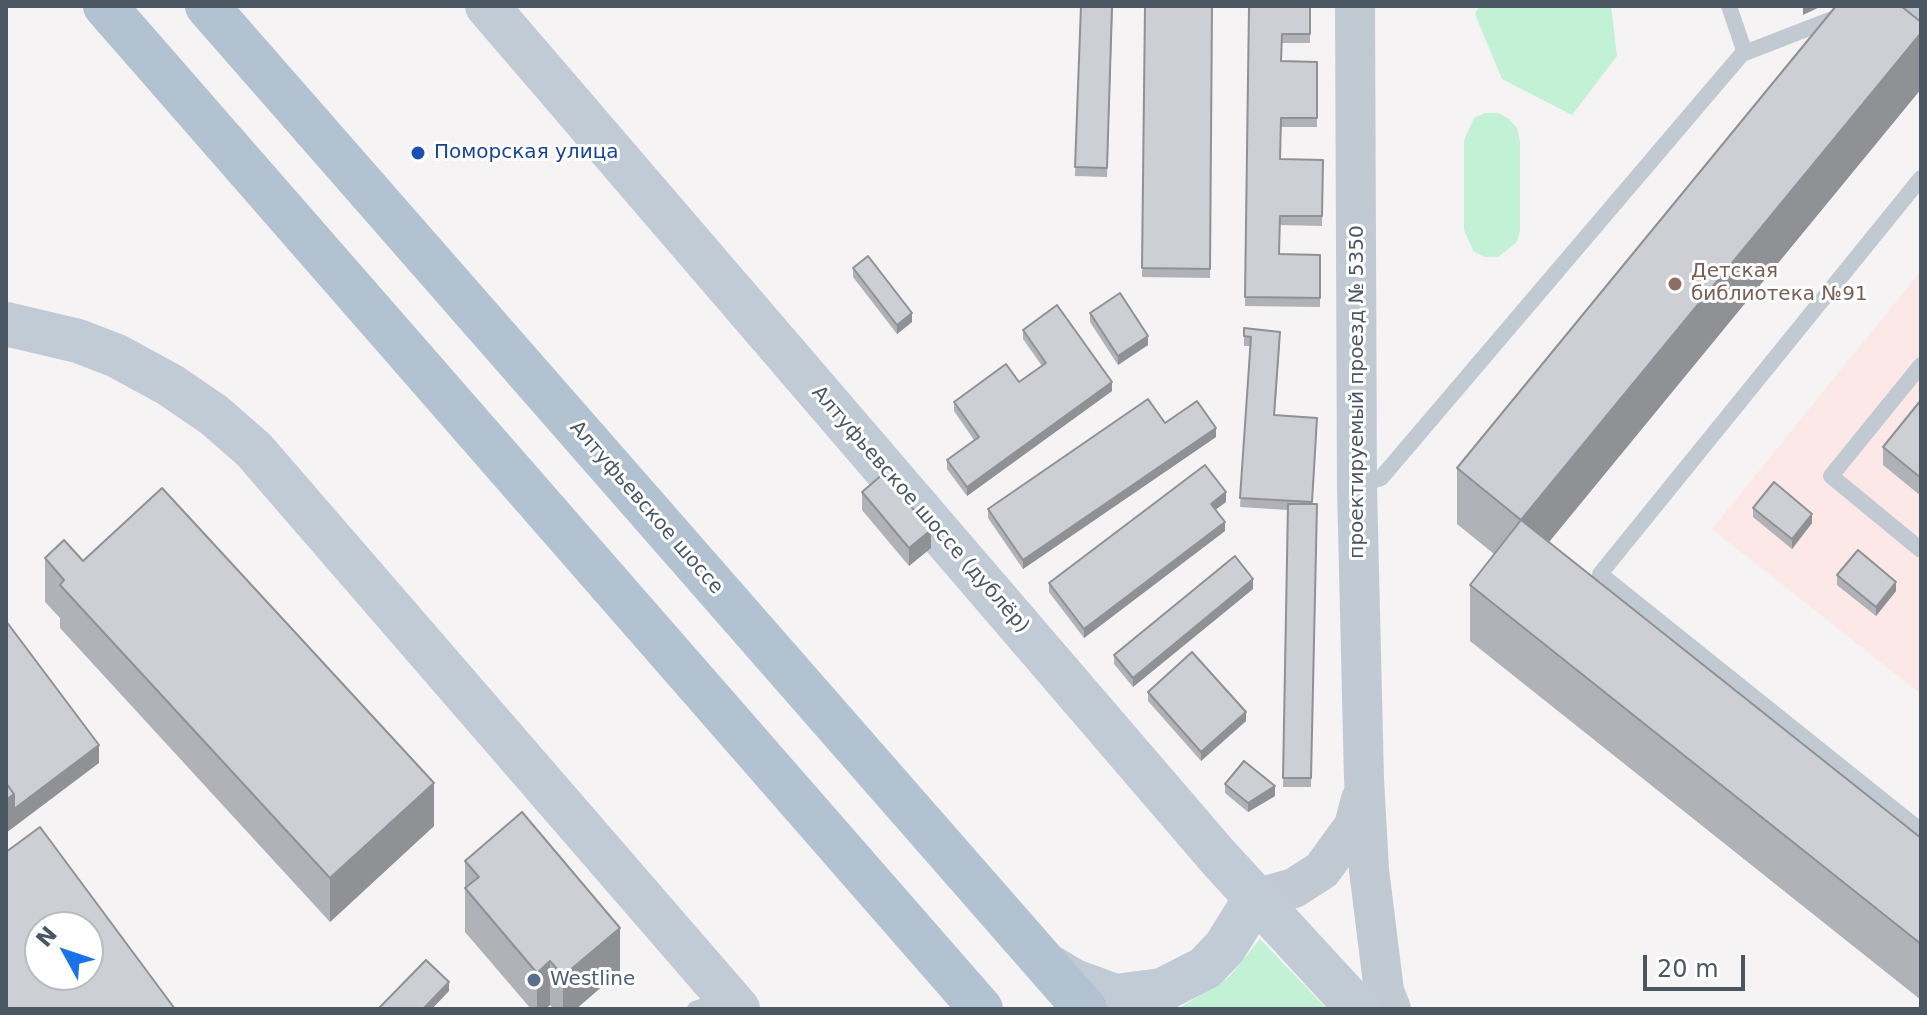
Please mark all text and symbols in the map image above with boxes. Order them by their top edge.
place label: Поморская улица [434,141,619,165]
marker: Поморская улица [409,144,427,162]
street label: проектируемый проезд № 5350 [1346,225,1370,559]
place label: Детская библиотека №91 [1691,260,1868,307]
marker: Детская библиотека №91 [1666,275,1684,293]
street label: Алтуфьевское шоссе (дублёр) [806,382,1034,638]
street label: Алтуфьевское шоссе [564,416,728,600]
north arrow [24,911,104,991]
text: N [31,921,62,952]
scale bar [1647,939,1749,989]
text: 20 m [1657,955,1719,983]
place label: Westline [550,968,635,992]
marker: Westline [525,971,543,989]

